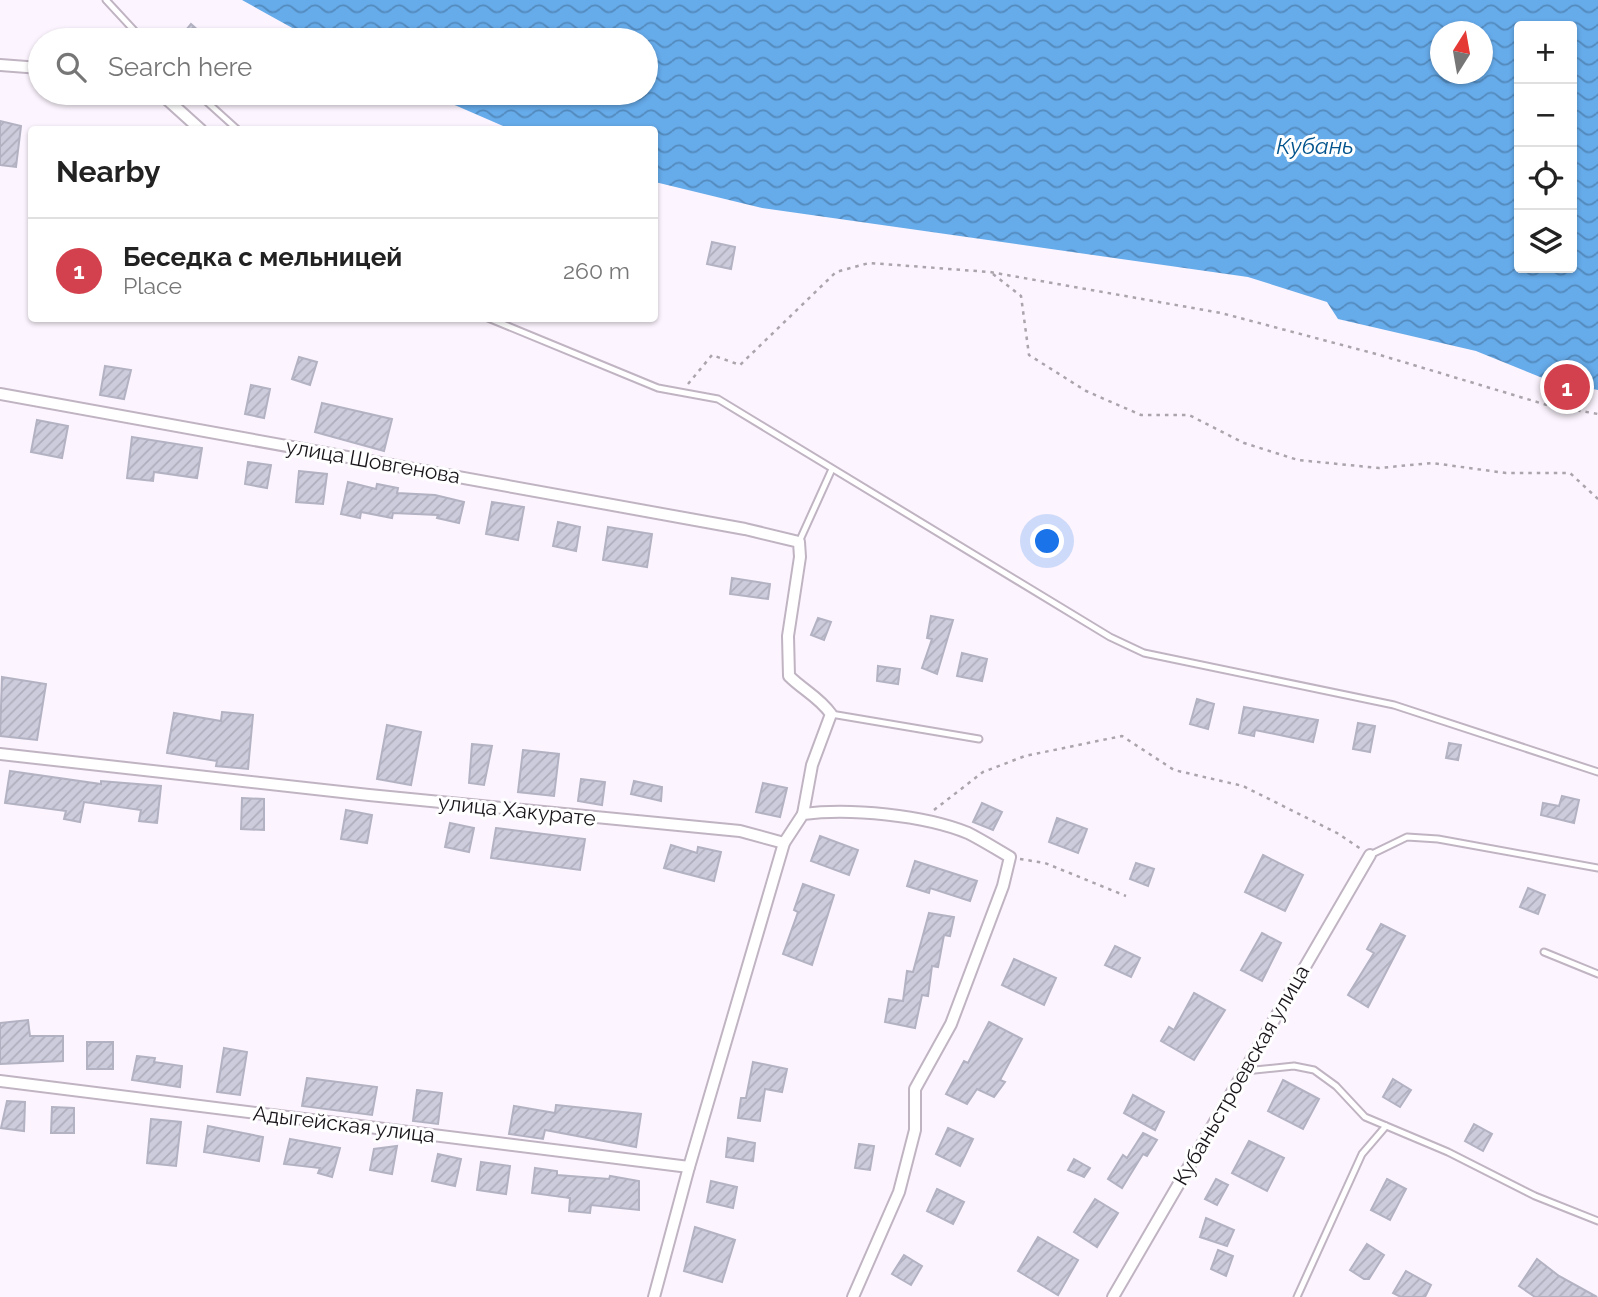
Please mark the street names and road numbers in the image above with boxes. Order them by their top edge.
street label: улица Шовгенова [284,433,462,489]
street label: улица Хакурате [437,789,597,831]
street label: Кубаньстроевская улица [1168,960,1314,1190]
street label: Адыгейская улица [252,1100,436,1148]

